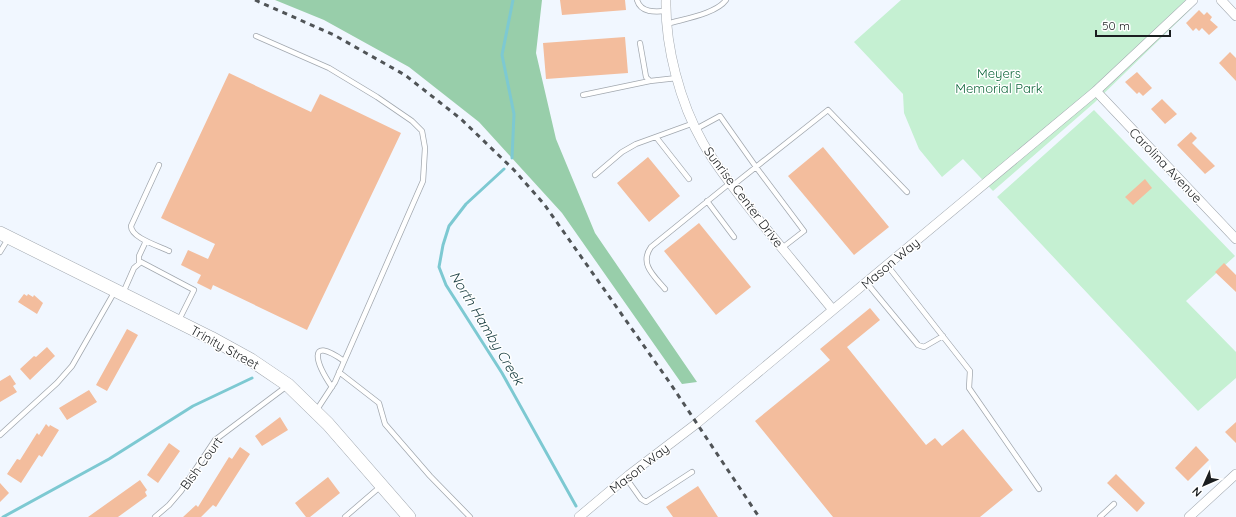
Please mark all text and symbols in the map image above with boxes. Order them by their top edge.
scale bar [1096,12,1170,38]
text: 50 m [1102,18,1130,33]
park label: Meyers Memorial Park [955,65,1043,96]
street label: Carolina Avenue [1126,124,1206,206]
street label: Sunrise Center Drive [701,144,787,250]
street label: Mason Way [858,234,922,292]
water label: North Hamby Creek [446,268,529,390]
street label: Trinity Street [188,322,262,372]
street label: Bish Court [176,433,226,493]
street label: Mason Way [606,440,672,496]
north arrow [1184,465,1224,505]
text: N [1189,484,1205,500]

